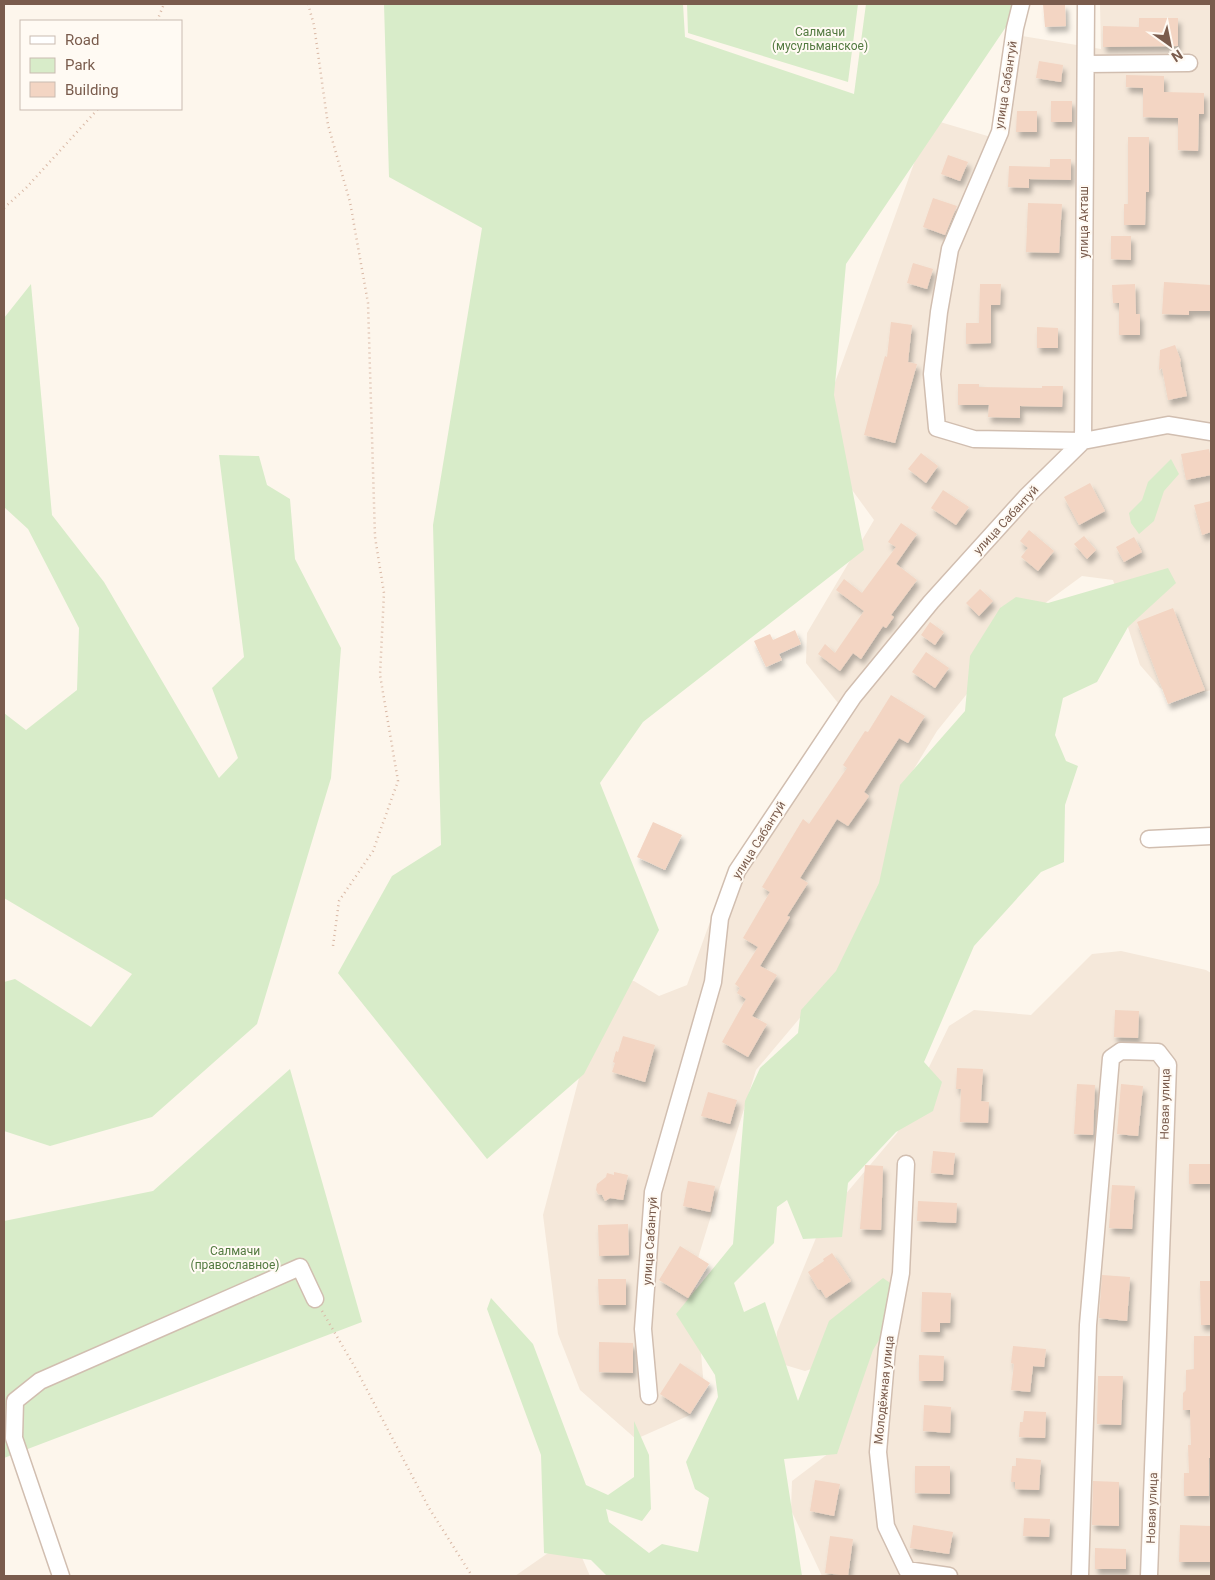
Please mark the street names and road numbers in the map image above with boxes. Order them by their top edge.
street label: улица Сабантуй [992,40,1020,130]
street label: улица Акташ [1077,186,1091,258]
street label: улица Сабантуй [971,483,1041,557]
street label: улица Сабантуй [730,799,788,881]
street label: Новая улица [1157,1068,1173,1140]
street label: улица Сабантуй [640,1196,660,1286]
street label: Молодёжная улица [871,1335,897,1445]
street label: Новая улица [1144,1472,1160,1544]

